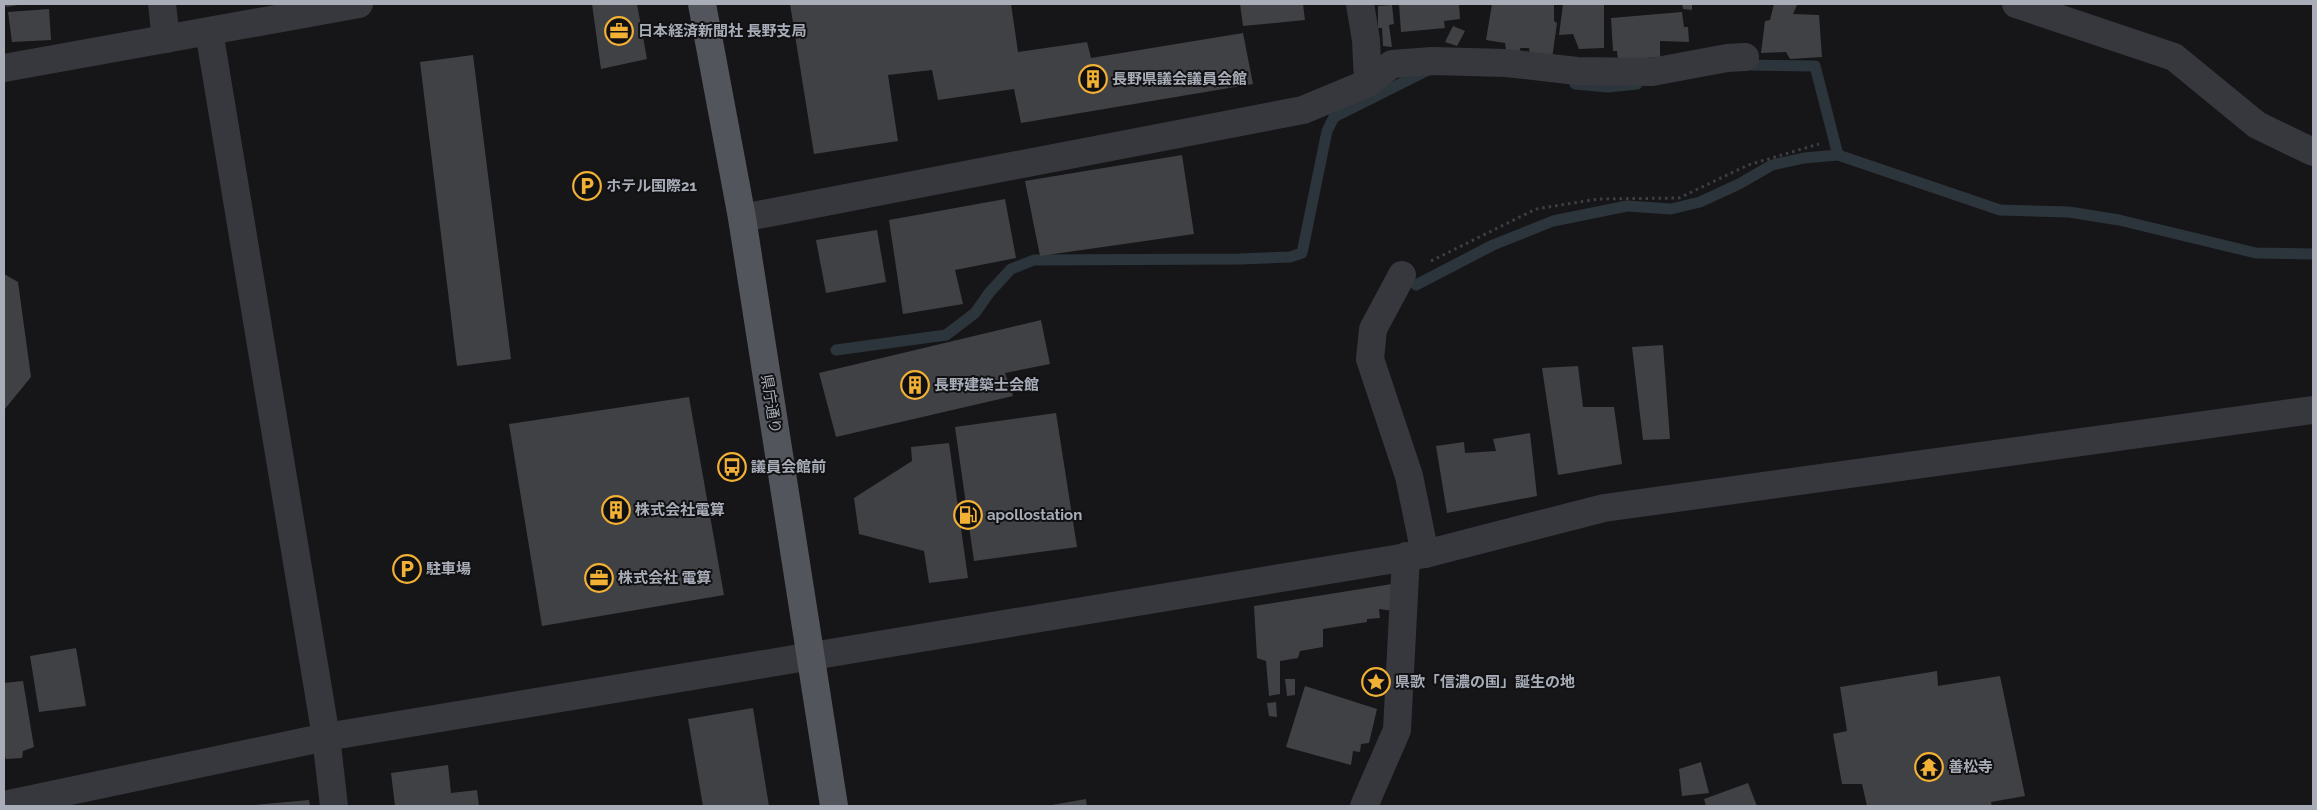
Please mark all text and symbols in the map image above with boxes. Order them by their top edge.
office icon: 日本経済新聞社 長野支局 [604,16,634,46]
place label: 日本経済新聞社 長野支局 [638,22,807,40]
building icon: 長野県議会議員会館 [1078,64,1108,94]
place label: 長野県議会議員会館 [1112,70,1247,88]
parking icon: ホテル国際21 [572,171,602,201]
place label: ホテル国際21 [606,177,697,195]
building icon: 長野建築士会館 [900,370,930,400]
street label: 県庁通り [757,373,785,435]
place label: 長野建築士会館 [934,376,1039,394]
bus stop icon: 議員会館前 [717,452,747,482]
place label: 議員会館前 [751,458,826,476]
building icon: 株式会社電算 [601,495,631,525]
fuel station icon: apollostation [953,500,983,530]
place label: 株式会社電算 [635,501,725,519]
place label: apollostation [987,506,1082,524]
parking icon: 駐車場 [392,554,422,584]
place label: 駐車場 [426,560,471,578]
office icon: 株式会社 電算 [584,563,614,593]
place label: 株式会社 電算 [618,569,712,587]
place icon: 県歌「信濃の国」誕生の地 [1361,667,1391,697]
place label: 県歌「信濃の国」誕生の地 [1395,673,1575,691]
temple icon: 善松寺 [1914,752,1944,782]
place label: 善松寺 [1948,758,1993,776]

